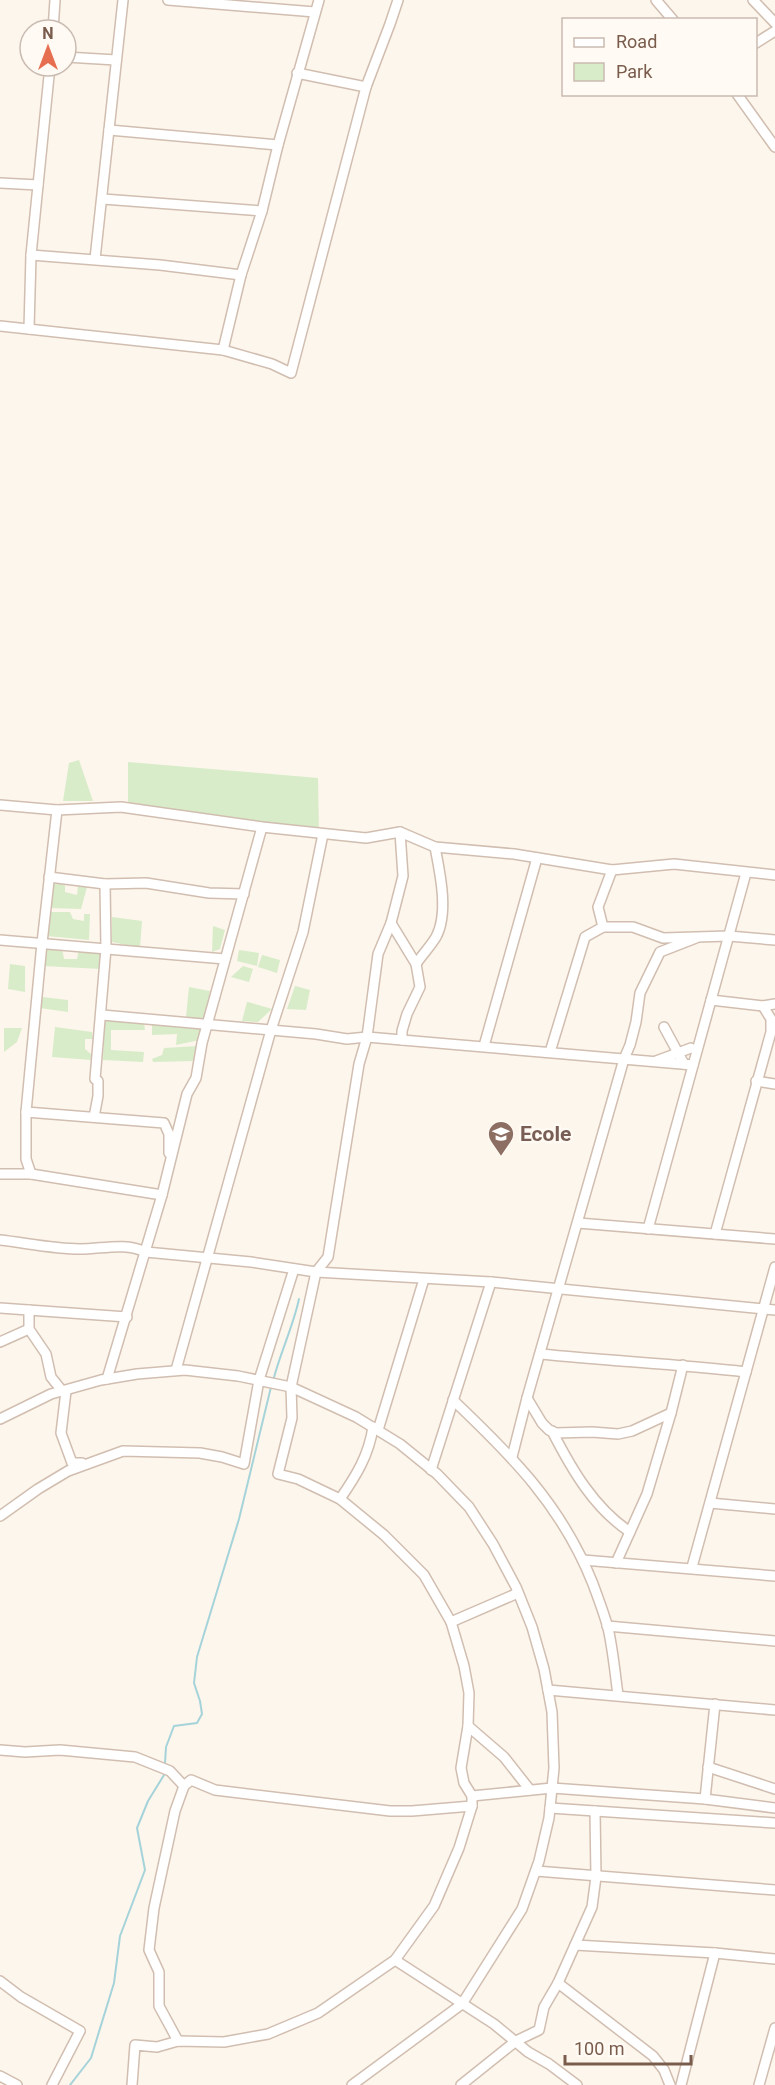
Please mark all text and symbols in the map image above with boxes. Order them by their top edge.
north arrow [18,18,78,78]
legend [562,18,757,96]
text: N [42,24,54,43]
text: Road [616,31,657,52]
text: Park [616,61,653,82]
school or university icon: Ecole [486,1119,516,1157]
place label: Ecole [520,1122,571,1146]
scale bar [565,2028,691,2066]
text: 100 m [574,2038,625,2059]

